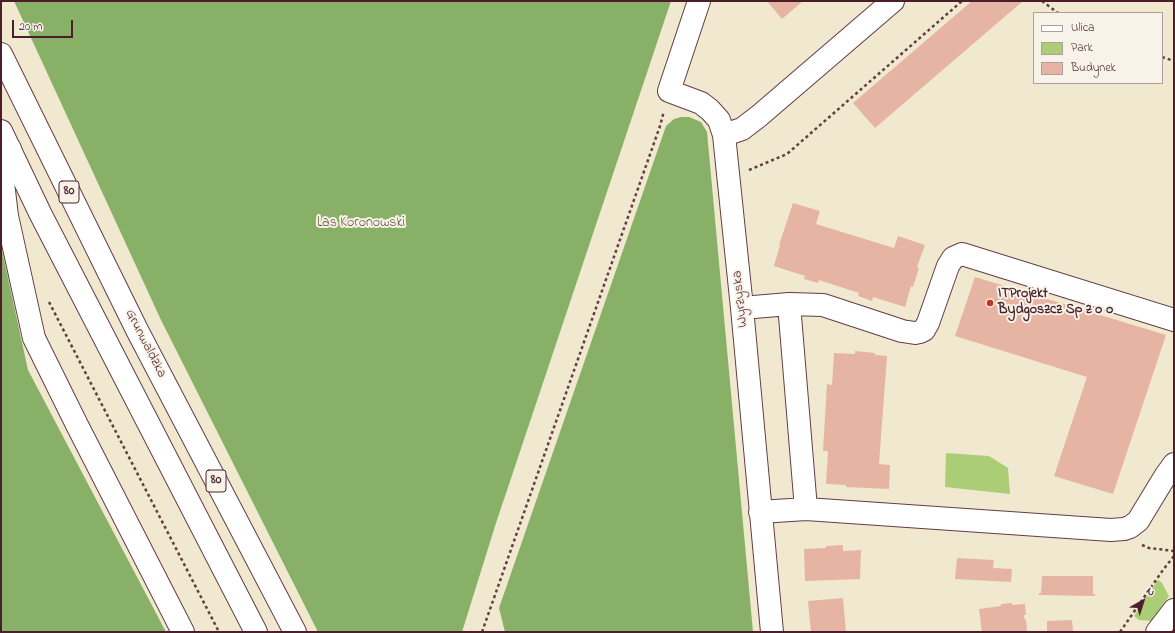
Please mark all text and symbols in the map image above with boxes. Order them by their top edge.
scale bar [14,12,75,38]
legend [1033,12,1163,84]
text: 20 m [19,18,42,36]
text: Ulica [1071,19,1095,37]
text: Park [1071,39,1093,57]
text: Budynek [1071,59,1116,77]
road number: 80 [59,181,79,203]
park label: Las Koronowski [317,216,405,232]
street label: Wyrzyska [730,270,752,328]
place label: ITProjekt Bydgoszcz Sp z o o [998,287,1113,320]
marker: ITProjekt Bydgoszcz Sp z o o [985,298,995,308]
street label: Grunwaldzka [121,307,169,381]
road number: 80 [206,470,226,492]
north arrow [1123,581,1163,621]
text: N [1143,583,1158,600]

